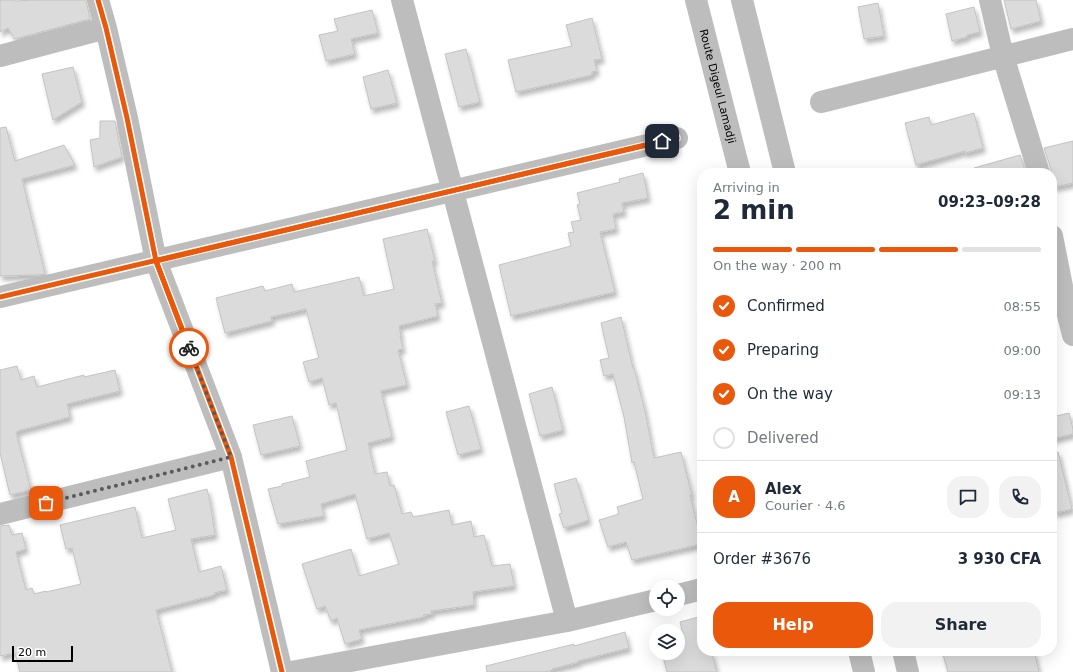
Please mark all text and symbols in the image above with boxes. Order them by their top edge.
street label: Route Digeul Lamadji [697,28,738,145]
pin [645,124,679,158]
icon: home [651,130,673,152]
text: Arriving in [713,180,780,195]
text: 09:23–09:28 [938,193,1041,211]
text: 2 min [713,195,795,225]
text: On the way · 200 m [713,258,841,273]
icon: check [713,295,735,317]
text: Confirmed [747,297,825,315]
text: 08:55 [1004,299,1041,314]
courier [169,328,209,368]
icon: bike [178,337,200,359]
icon: check [713,339,735,361]
text: Preparing [747,341,819,359]
text: 09:00 [1004,343,1041,358]
icon: check [713,383,735,405]
text: On the way [747,385,833,403]
text: 09:13 [1004,387,1041,402]
text: Delivered [747,429,819,447]
button: chat [947,476,989,518]
button: phone [999,476,1041,518]
text: Alex [765,480,802,498]
pin [29,486,63,520]
text: A [728,488,740,506]
icon: bag [35,492,57,514]
text: Courier · 4.6 [765,498,846,513]
text: Order #3676 [713,550,811,568]
text: 3 930 CFA [958,550,1041,568]
map controls [649,580,685,660]
button: locate [649,580,685,616]
button: Help [713,602,873,648]
button: Share [881,602,1041,648]
button: layers [649,624,685,660]
scale bar [12,644,73,663]
text: 20 m [18,646,46,659]

